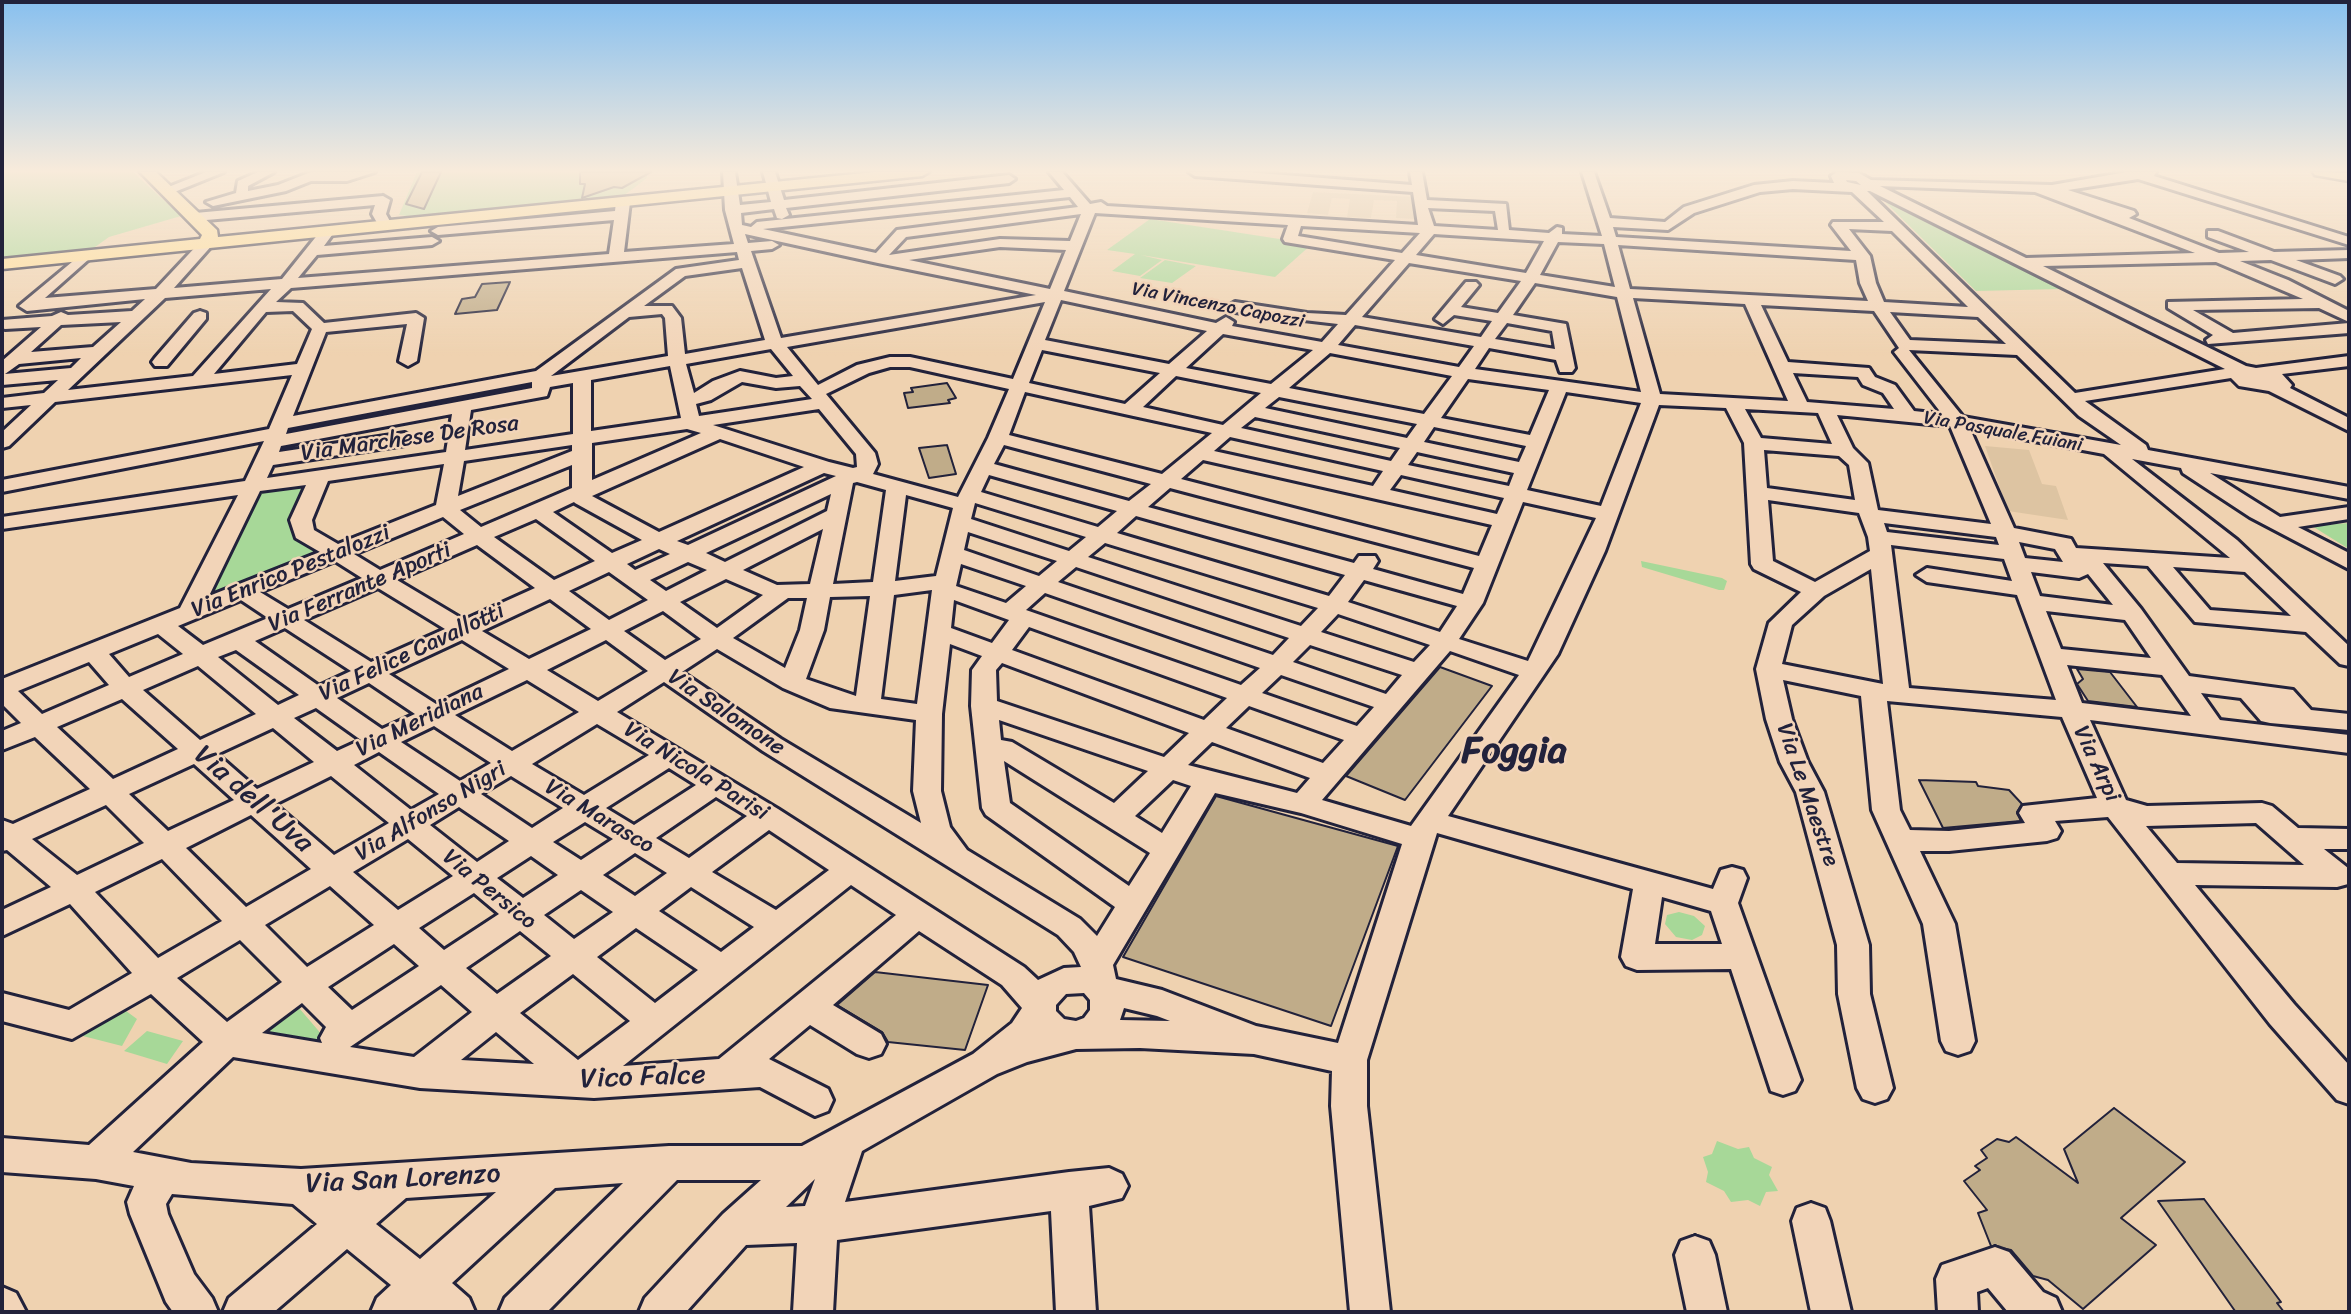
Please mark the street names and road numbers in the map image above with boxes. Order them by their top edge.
street label: Via Vincenzo Capozzi [1130,278,1306,334]
street label: Via Pasquale Fuiani [1922,407,2084,457]
street label: Via Marchese De Rosa [299,410,521,468]
street label: Via Enrico Pestalozzi [188,520,394,624]
street label: Via Ferrante Aporti [264,537,456,639]
street label: Via Felice Cavallotti [315,598,509,708]
street label: Via Salomone [662,664,790,762]
street label: Via Meridiana [352,678,488,764]
street label: Via Nicola Parisi [619,717,773,827]
street label: Via Le Maestre [1770,720,1844,870]
street label: Via Arpi [2066,722,2126,806]
street label: Via dell'Uva [187,739,319,861]
street label: Via Alfonso Nigri [350,756,512,868]
street label: Via Marasco [539,774,659,860]
street label: Via Persico [437,844,541,936]
street label: Vico Falce [580,1059,706,1097]
street label: Via San Lorenzo [305,1158,501,1202]

